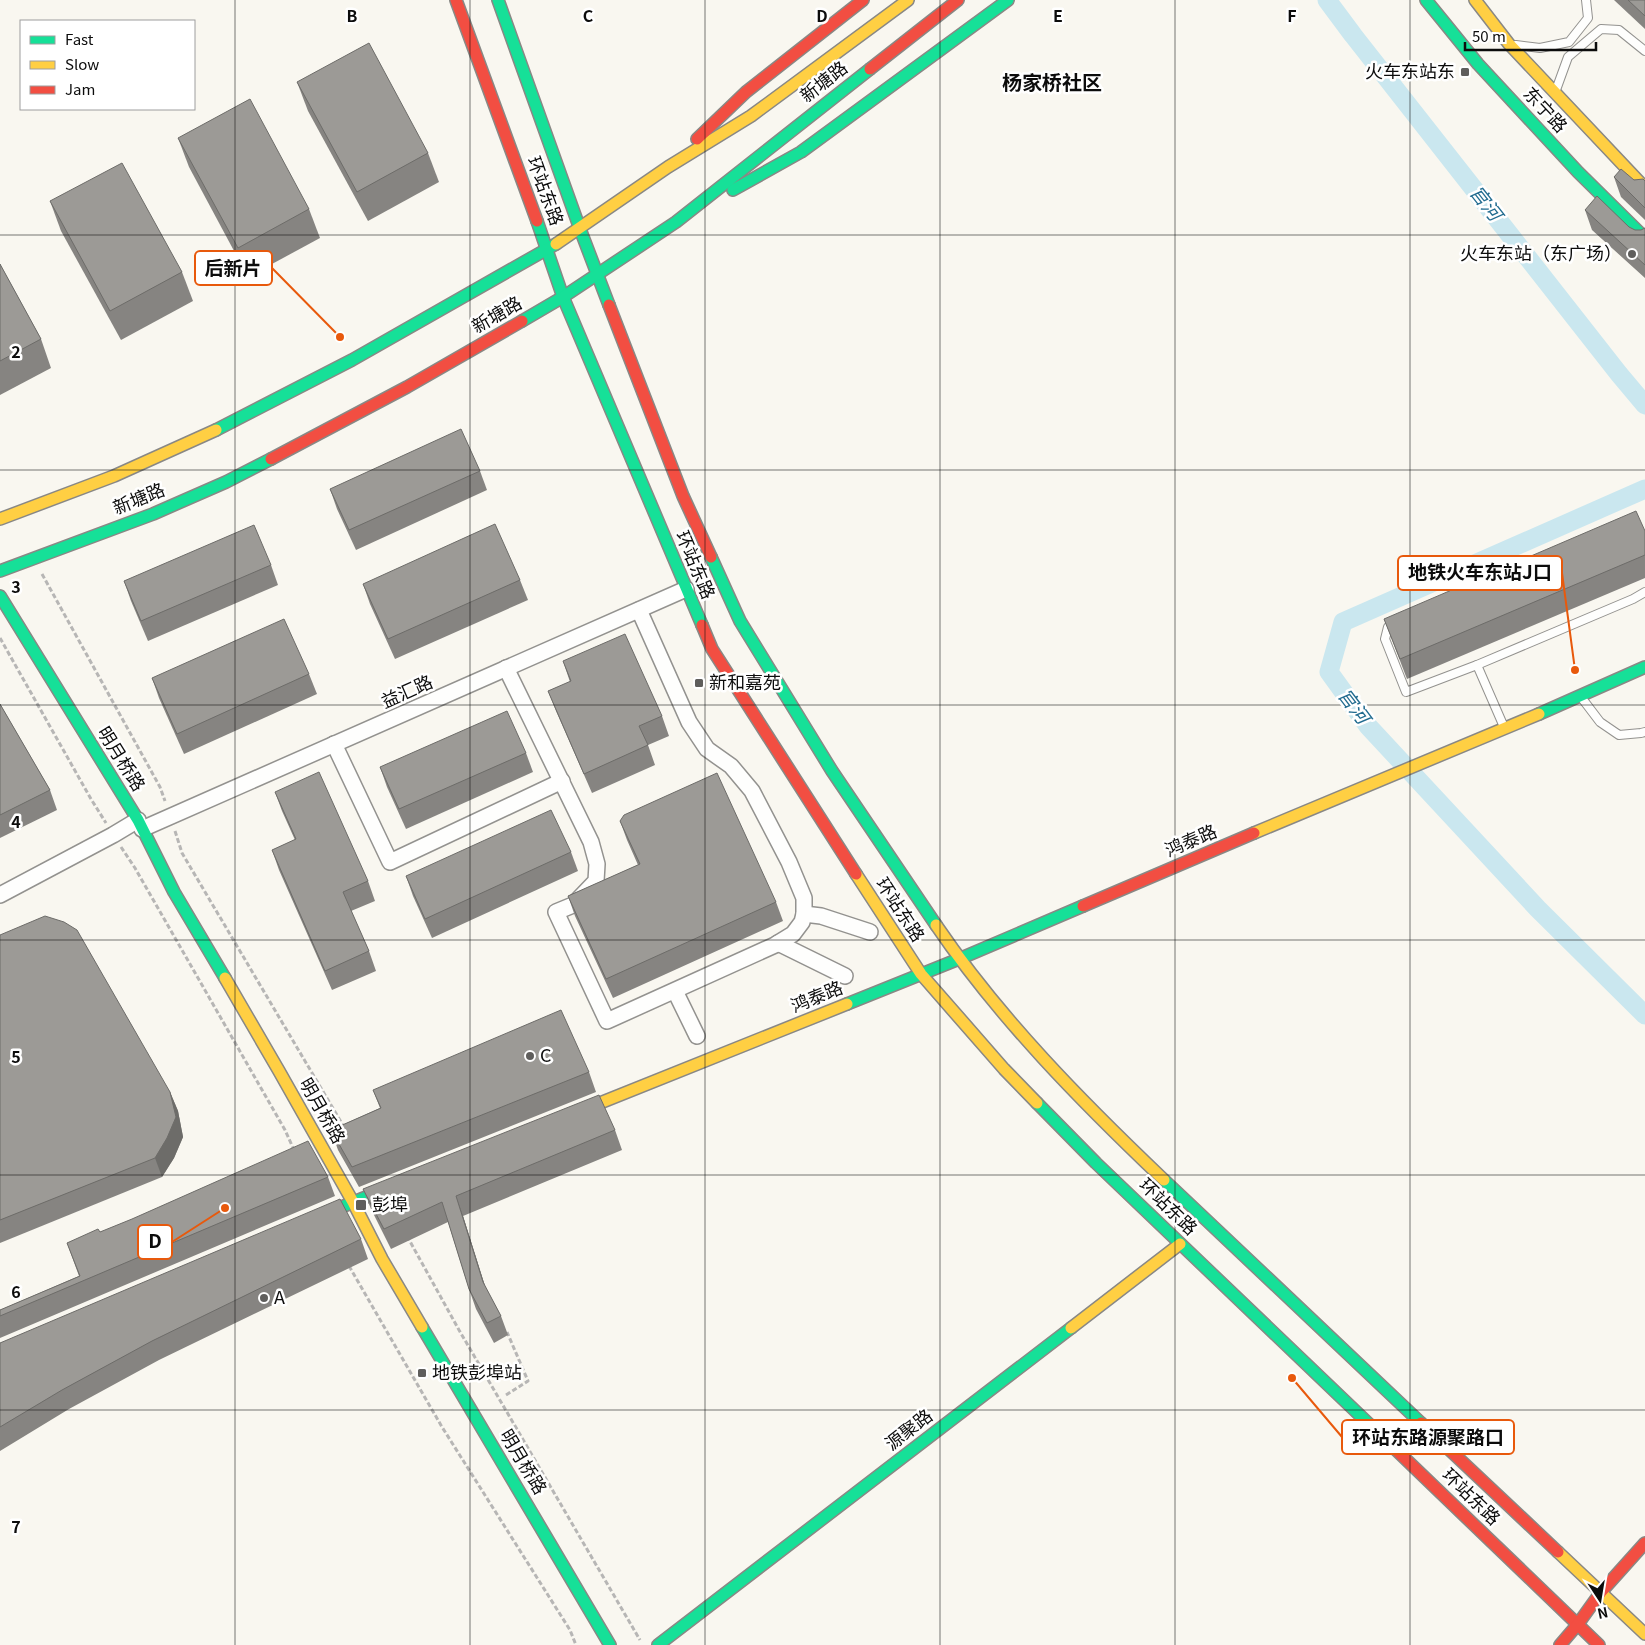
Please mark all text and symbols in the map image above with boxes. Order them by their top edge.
text: B [347,3,358,27]
text: C [583,3,594,27]
text: D [816,3,828,27]
text: E [1053,3,1063,27]
text: F [1287,3,1297,27]
legend [20,20,195,110]
scale bar [1465,20,1596,52]
text: 50 m [1472,25,1506,46]
text: Fast [65,28,94,49]
text: Slow [65,53,99,74]
street label: 新塘路 [793,54,852,107]
place label: 火车东站东 [1365,57,1455,83]
marker: 火车东站东 [1459,66,1471,78]
district label: 杨家桥社区 [1002,67,1102,96]
text: Jam [65,78,95,99]
street label: 东宁路 [1519,80,1574,137]
street label: 环站东路 [522,152,571,229]
water label: 官河 [1465,179,1512,229]
place label: 火车东站（东广场） [1460,239,1622,265]
marker: 火车东站（东广场） [1626,248,1638,260]
callout: 后新片 [195,251,272,285]
text: 后新片 [204,253,262,280]
street label: 新塘路 [466,289,526,338]
text: 2 [11,339,21,363]
street label: 新塘路 [108,475,168,519]
street label: 环站东路 [671,526,723,602]
callout: 地铁火车东站J口 [1398,556,1562,590]
text: 地铁火车东站J口 [1408,557,1552,584]
text: 3 [11,574,21,598]
street label: 益汇路 [376,667,436,713]
place label: 新和嘉苑 [709,668,781,694]
marker: 新和嘉苑 [693,677,705,689]
water label: 官河 [1333,682,1380,732]
street label: 明月桥路 [93,721,153,795]
text: 4 [11,809,21,833]
street label: 鸿泰路 [1160,817,1220,862]
street label: 环站东路 [871,872,932,946]
street label: 鸿泰路 [786,973,846,1017]
place label: C [540,1041,551,1067]
text: 5 [11,1044,21,1068]
marker: C [524,1050,536,1062]
street label: 明月桥路 [294,1072,353,1148]
street label: 环站东路 [1134,1171,1204,1240]
place label: 彭埠 [372,1190,408,1216]
marker: 彭埠 [354,1198,368,1212]
callout: D [138,1225,172,1259]
text: D [148,1226,162,1253]
text: 6 [11,1279,21,1303]
place label: A [274,1283,285,1309]
marker: A [258,1292,270,1304]
place label: 地铁彭埠站 [432,1358,522,1384]
marker: 地铁彭埠站 [416,1367,428,1379]
street label: 源聚路 [878,1402,937,1455]
callout: 环站东路源聚路口 [1342,1420,1514,1454]
text: 环站东路源聚路口 [1352,1422,1504,1449]
street label: 明月桥路 [495,1423,554,1499]
street label: 环站东路 [1437,1461,1507,1530]
text: 7 [11,1514,21,1538]
north arrow [1575,1575,1625,1625]
text: N [1596,1603,1610,1625]

